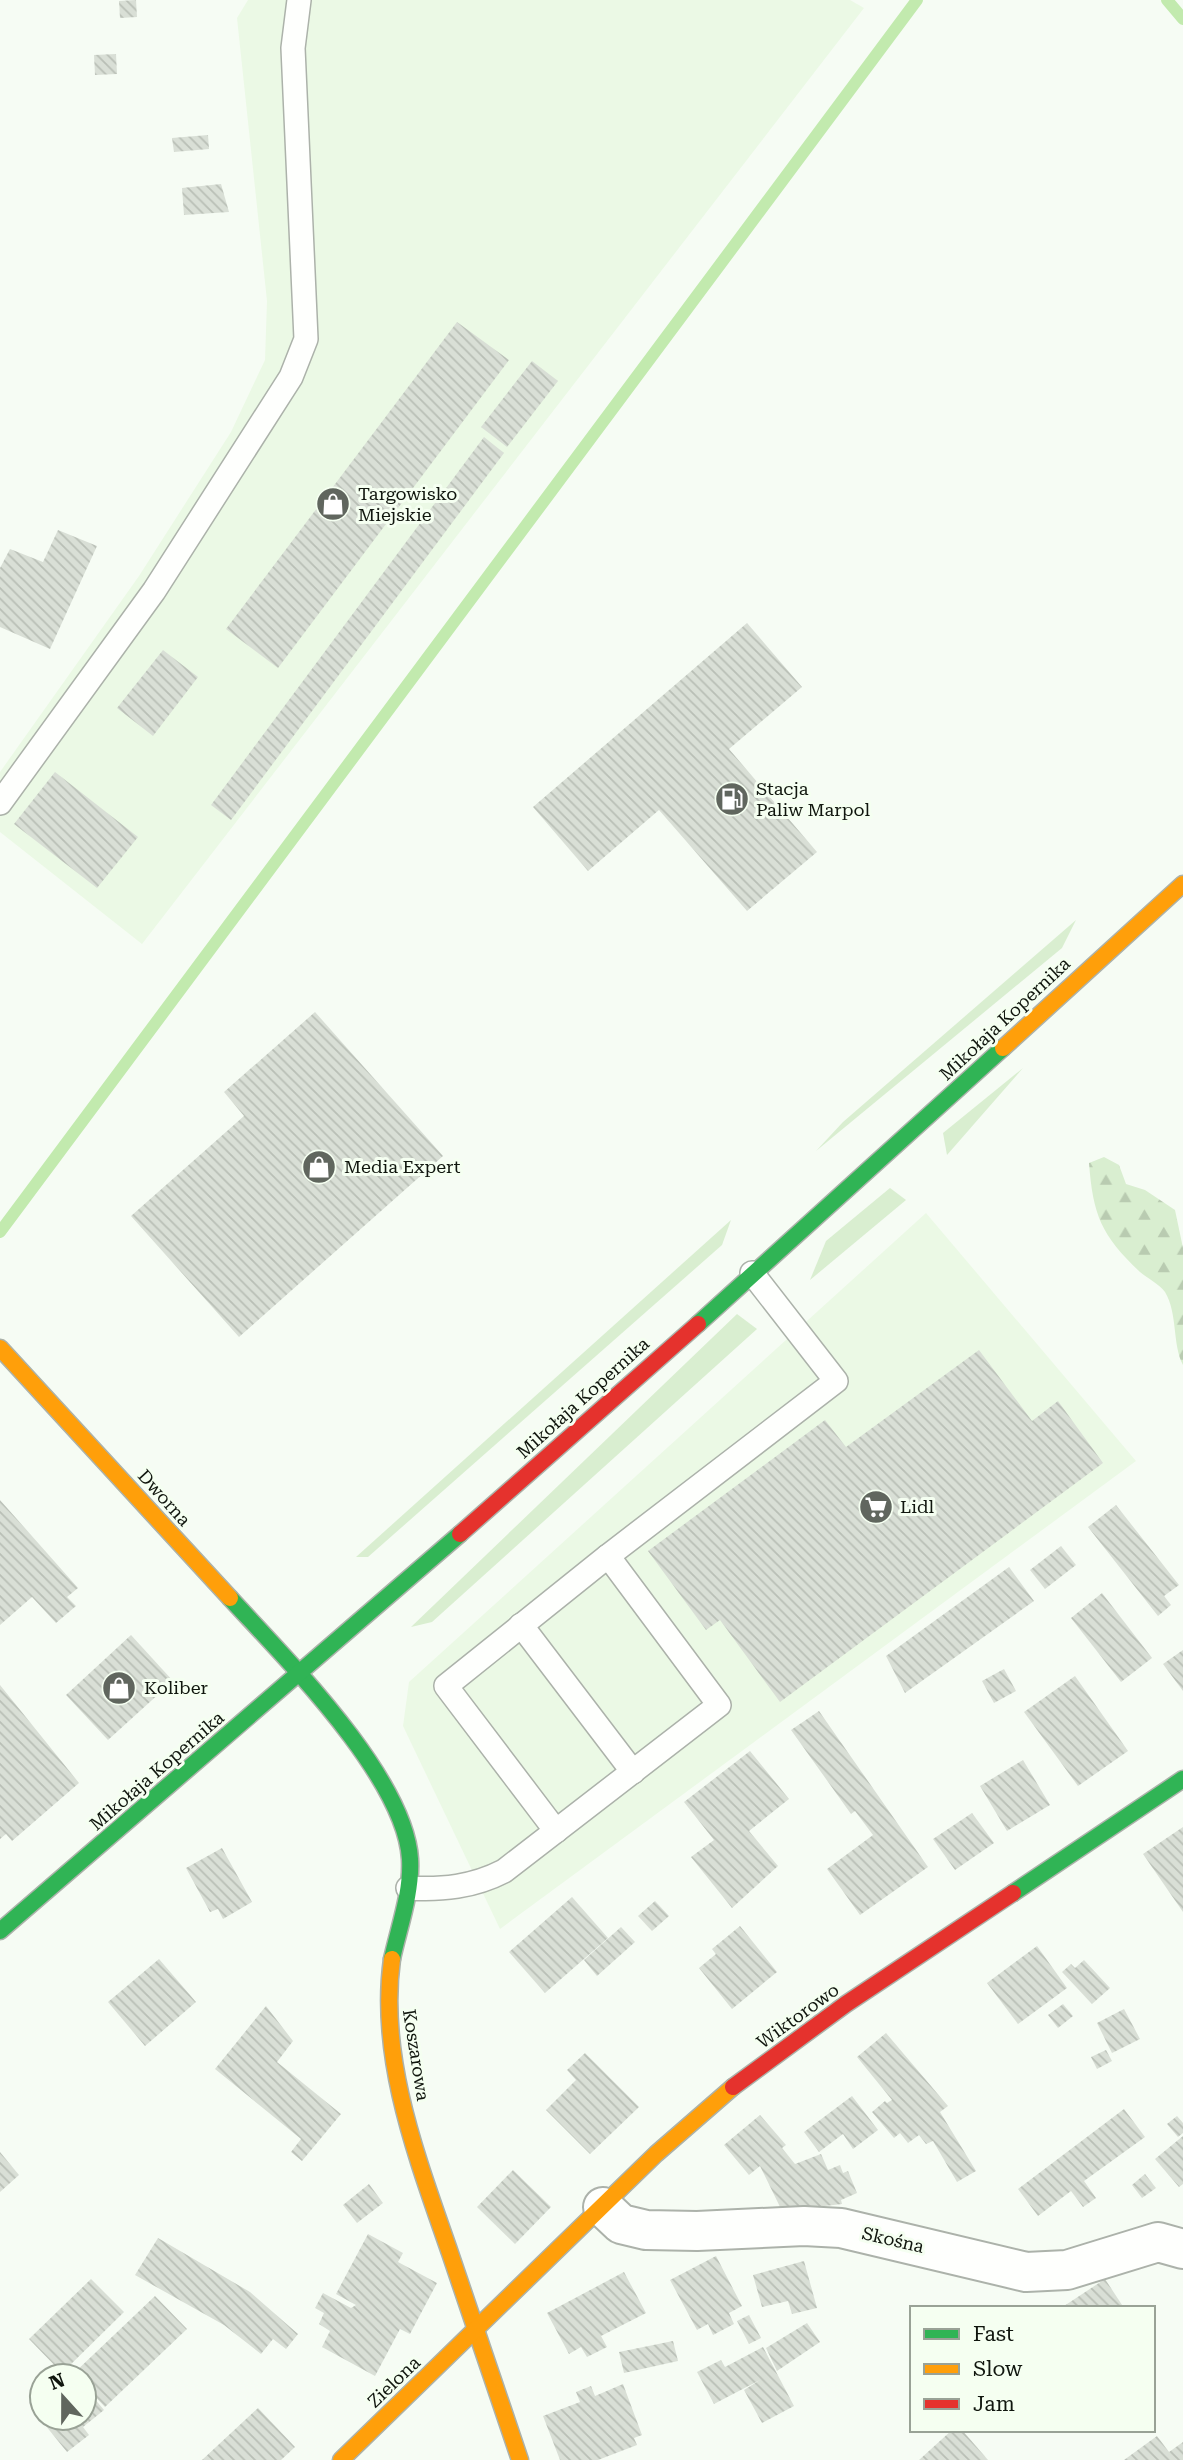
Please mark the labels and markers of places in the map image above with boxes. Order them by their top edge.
place label: Targowisko Miejskie [358,483,457,525]
shop icon: Targowisko Miejskie [314,485,352,523]
place label: Stacja Paliw Marpol [756,778,871,820]
fuel station icon: Stacja Paliw Marpol [713,780,751,818]
shop icon: Media Expert [300,1148,338,1186]
place label: Media Expert [344,1156,461,1177]
supermarket icon: Lidl [857,1488,895,1526]
place label: Lidl [900,1496,934,1517]
shop icon: Koliber [100,1669,138,1707]
place label: Koliber [144,1677,208,1698]

